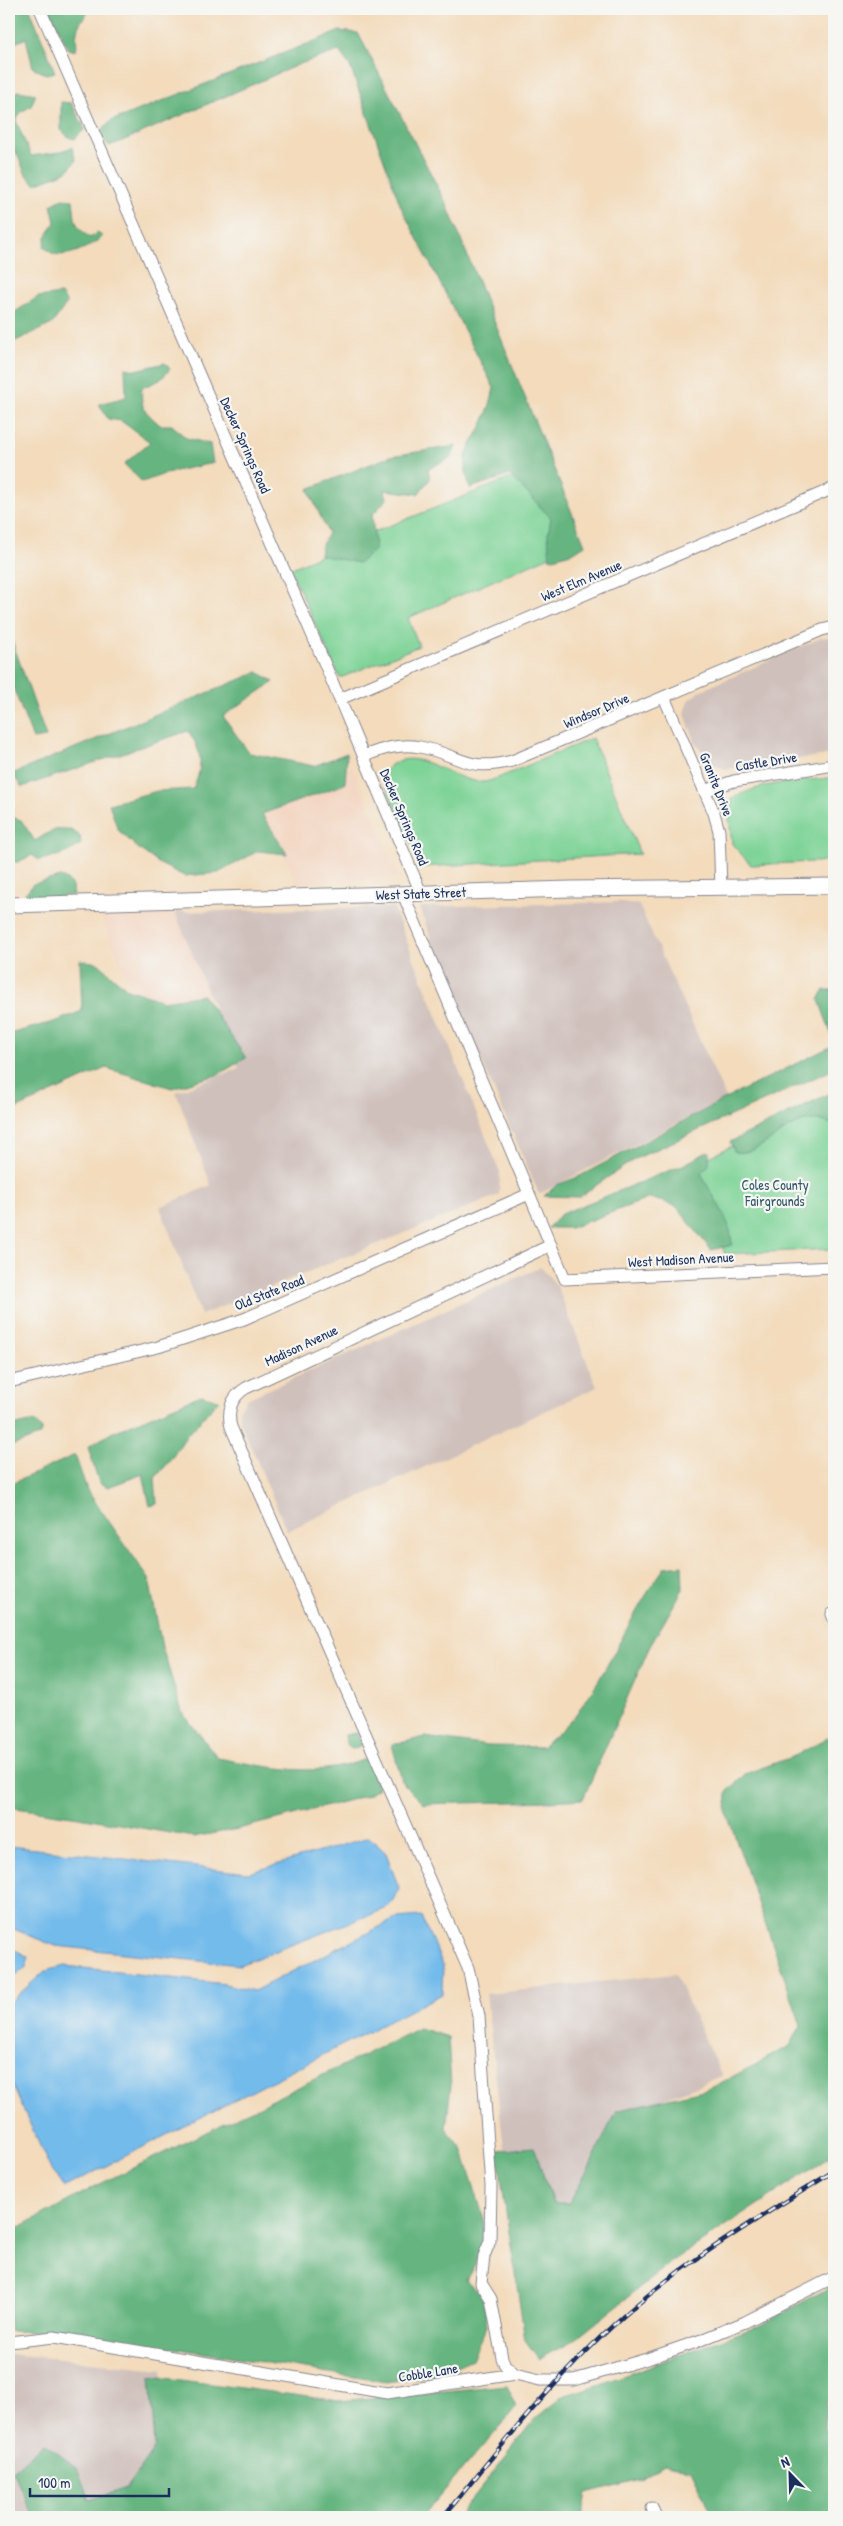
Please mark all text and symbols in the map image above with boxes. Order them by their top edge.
street label: Decker Springs Road [216,394,276,497]
street label: West Elm Avenue [538,554,625,606]
street label: Windsor Drive [560,688,632,732]
street label: Castle Drive [734,747,799,775]
street label: Granite Drive [696,749,739,819]
street label: Decker Springs Road [375,766,434,869]
street label: West State Street [375,882,467,904]
park label: Coles County Fairgrounds [741,1175,809,1211]
street label: West Madison Avenue [628,1247,735,1271]
street label: Old State Road [231,1269,307,1315]
street label: Madison Avenue [261,1320,341,1370]
street label: Cobble Lane [397,2358,460,2386]
north arrow [766,2448,816,2498]
text: N [778,2451,792,2472]
scale bar [30,2466,169,2498]
text: 100 m [38,2472,71,2493]

